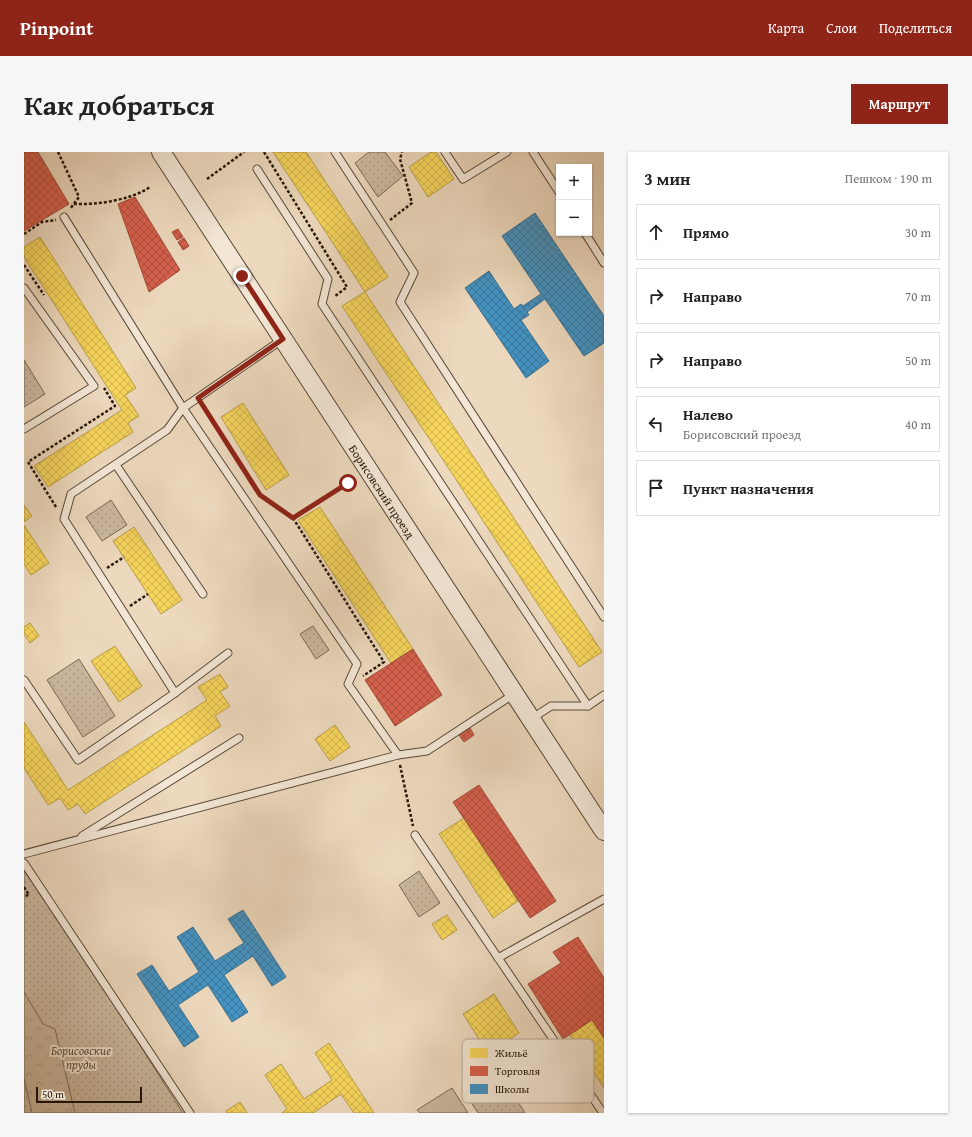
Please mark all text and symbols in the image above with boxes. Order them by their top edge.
text: Pinpoint [20,14,93,42]
text: Карта [768,18,804,38]
text: Слои [826,18,857,38]
text: Поделиться [879,18,952,38]
text: Как добраться [24,84,214,125]
button: Маршрут [851,84,948,124]
map controls [556,164,592,236]
button: + [556,164,592,200]
text: 3 мин [644,166,690,191]
text: Пешком · 190 m [845,169,932,188]
button: − [556,200,592,236]
icon: ahead [645,221,667,243]
text: Прямо [683,222,729,243]
text: 30 m [905,223,931,242]
route end [233,267,251,285]
icon: right [645,285,667,307]
text: Направо [683,286,742,307]
text: 70 m [905,287,931,306]
icon: right [645,349,667,371]
text: Направо [683,350,742,371]
text: 50 m [905,351,931,370]
text: Налево [683,404,733,425]
icon: left [645,413,667,435]
text: 40 m [905,415,931,434]
text: Борисовский проезд [683,425,801,444]
street label: Борисовский проезд [345,441,420,542]
route start [339,474,357,492]
icon: arrive [645,477,667,499]
text: Пункт назначения [683,478,814,499]
legend [462,1039,594,1103]
park label: Борисовские пруды [51,1042,111,1073]
text: Жильё [494,1045,528,1061]
text: Торговля [495,1063,540,1079]
text: Школы [495,1081,530,1097]
scale bar [36,1085,142,1104]
text: 50 m [42,1086,64,1102]

